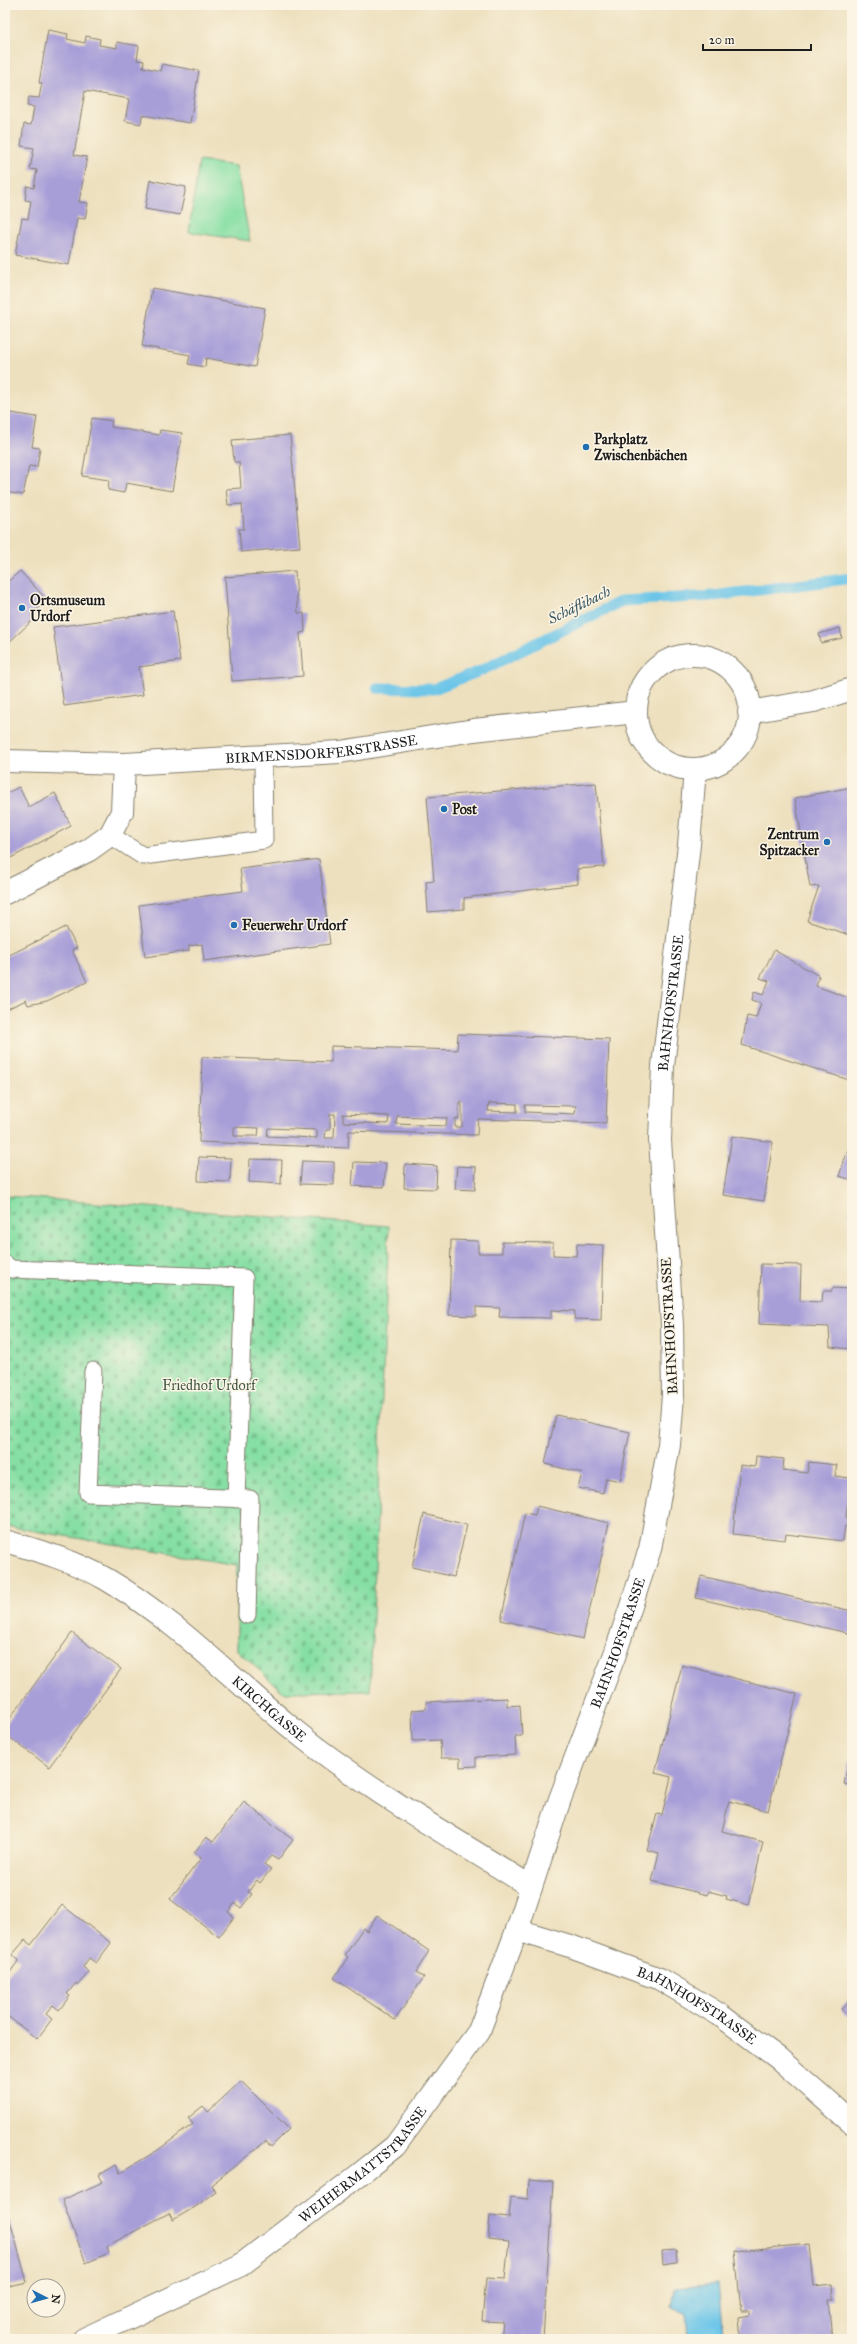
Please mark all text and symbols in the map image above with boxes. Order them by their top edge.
scale bar [703,26,811,52]
text: 20 m [709,33,735,47]
place label: Parkplatz Zwischenbächen [594,431,688,464]
marker: Parkplatz Zwischenbächen [581,442,591,452]
water label: Schäflibach [544,582,614,629]
place label: Ortsmuseum Urdorf [30,592,106,625]
marker: Ortsmuseum Urdorf [17,603,27,613]
street label: BIRMENSDORFERSTRASSE [225,731,419,767]
place label: Post [452,801,477,818]
marker: Post [439,804,449,814]
place label: Zentrum Spitzacker [759,826,820,860]
marker: Zentrum Spitzacker [822,837,832,847]
place label: Feuerwehr Urdorf [242,917,348,934]
marker: Feuerwehr Urdorf [229,920,239,930]
street label: BAHNHOFSTRASSE [655,934,687,1072]
street label: BAHNHOFSTRASSE [657,1257,682,1395]
park label: Friedhof Urdorf [162,1377,258,1394]
street label: BAHNHOFSTRASSE [587,1575,649,1711]
street label: KIRCHGASSE [228,1672,310,1746]
street label: BAHNHOFSTRASSE [634,1963,760,2048]
street label: WEIHERMATTSTRASSE [295,2103,430,2227]
north arrow [26,2278,66,2318]
text: N [48,2294,62,2305]

